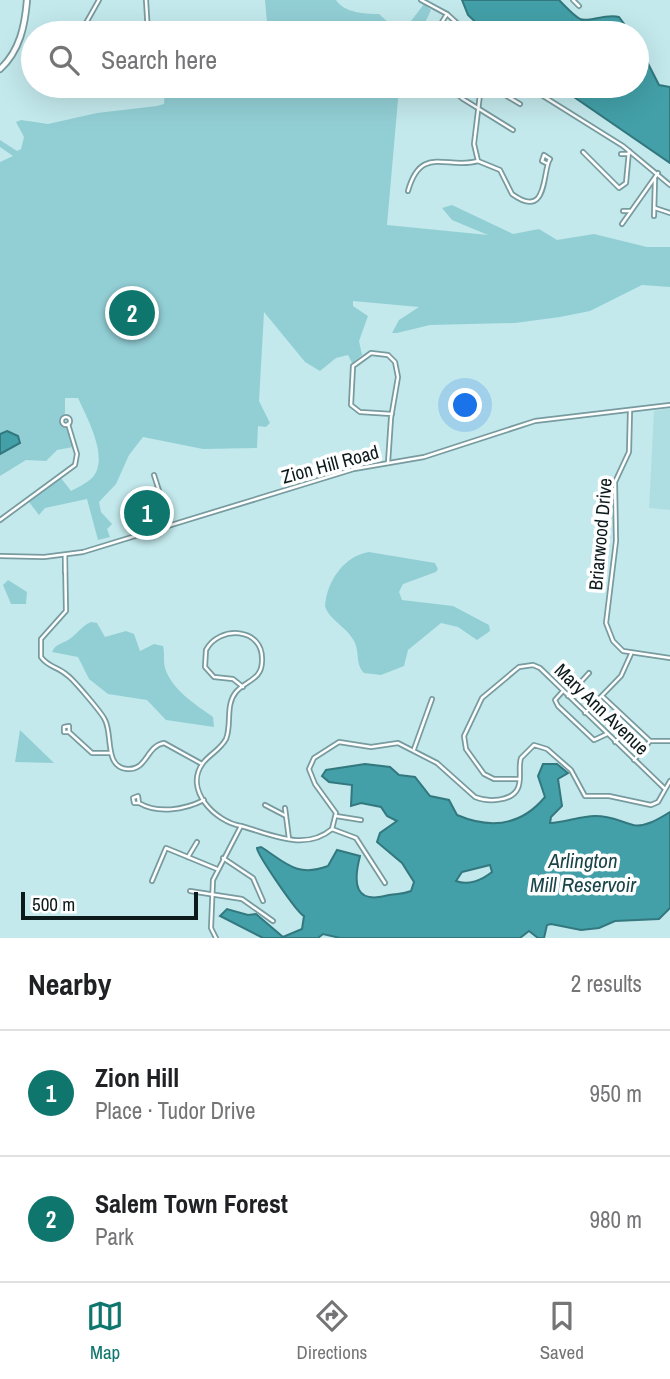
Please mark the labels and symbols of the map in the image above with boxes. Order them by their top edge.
pin: 2 [109,287,155,339]
your location [448,388,482,422]
street label: Zion Hill Road [279,439,381,489]
street label: Briarwood Drive [582,477,618,591]
pin: 1 [124,487,170,539]
street label: Mary Ann Avenue [549,657,655,761]
water label: Arlington Mill Reservoir [530,846,637,899]
scale bar [21,889,198,921]

